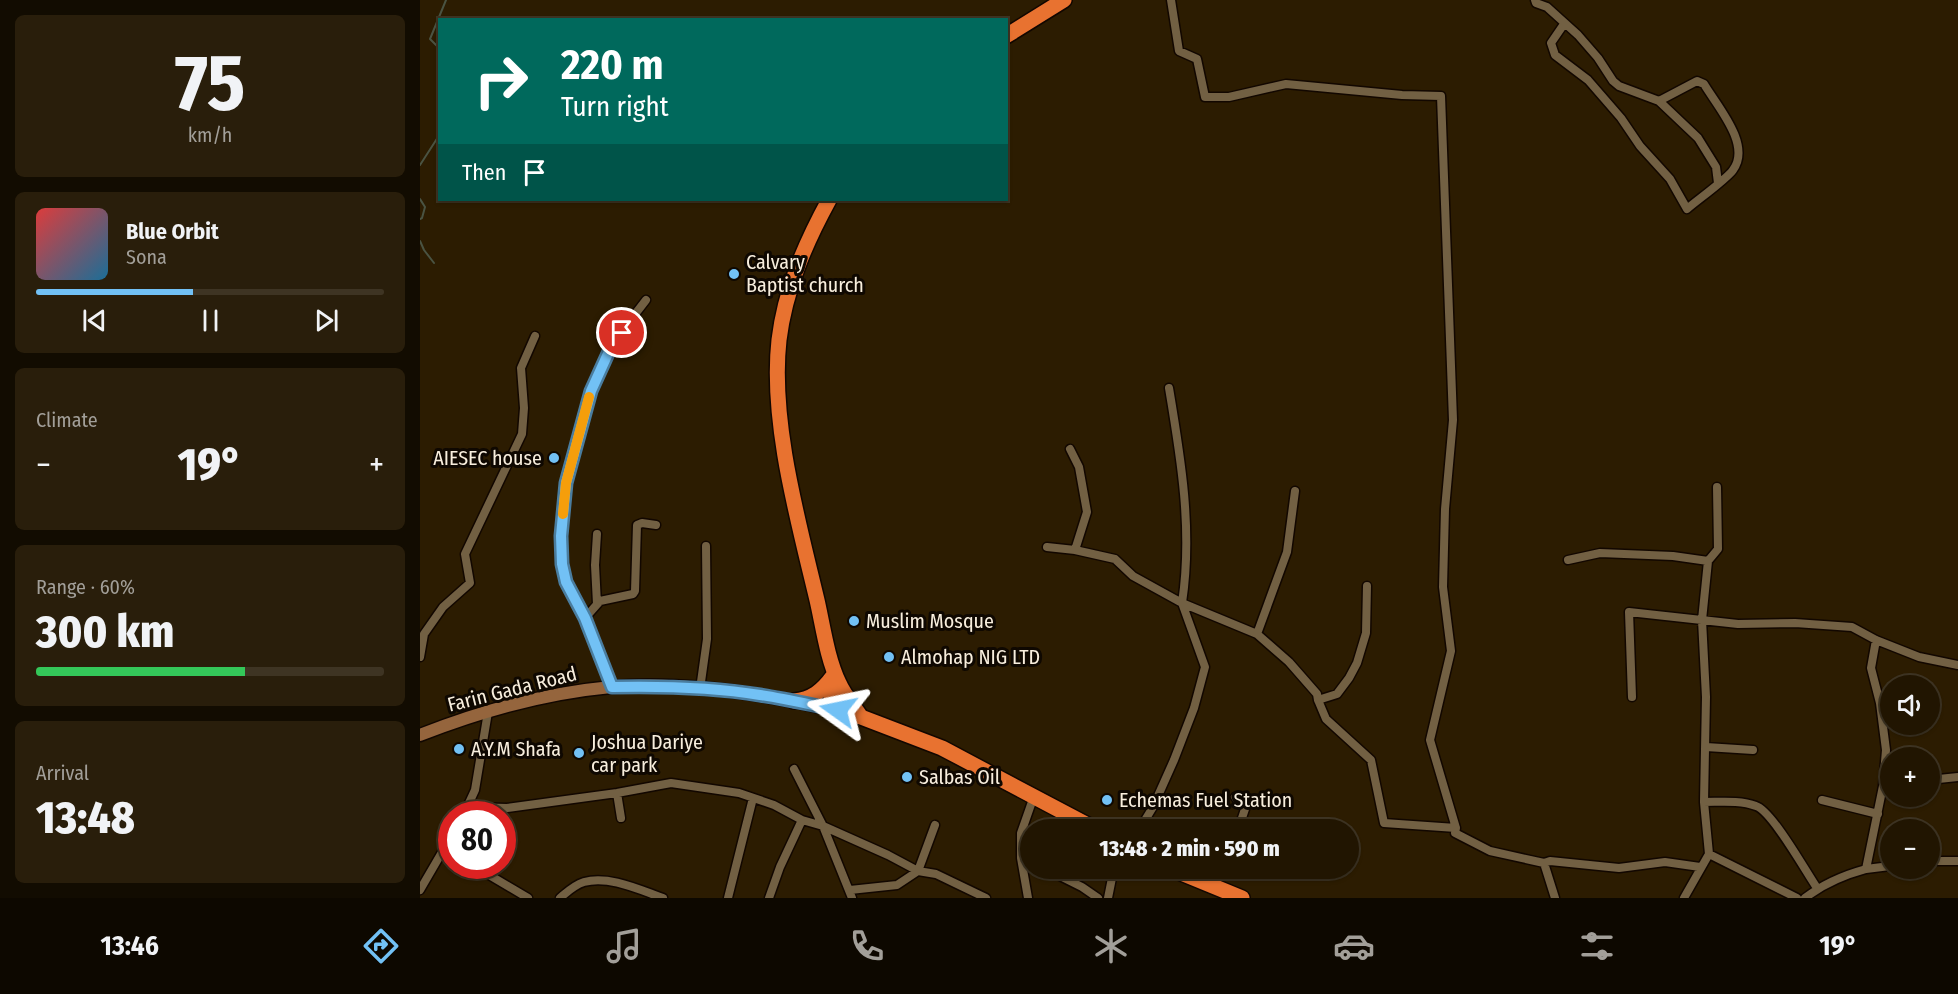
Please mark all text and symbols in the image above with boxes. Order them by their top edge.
text: 75 [175,37,245,131]
text: 220 m [561,40,664,90]
icon: right [462,42,540,120]
text: Turn right [561,91,669,123]
text: km/h [188,123,232,147]
icon: arrive [518,156,551,189]
text: Then [462,159,506,186]
text: Blue Orbit [126,218,219,245]
text: Sona [126,245,167,269]
place label: Calvary Baptist church [746,250,864,297]
marker: Calvary Baptist church [727,267,741,281]
icon: previous [78,304,111,337]
icon: pause [194,304,227,337]
icon: next [310,304,343,337]
pin [596,307,647,358]
icon: arrive [605,316,638,349]
text: Climate [36,408,98,432]
text: 19° [178,438,242,492]
text: − [36,445,51,485]
text: + [369,445,384,485]
place label: AIESEC house [433,446,542,470]
marker: AIESEC house [547,451,561,465]
text: Range · 60% [36,575,135,599]
text: 300 km [36,605,174,659]
place label: Muslim Mosque [866,609,994,633]
marker: Muslim Mosque [847,614,861,628]
place label: Almohap NIG LTD [901,645,1040,669]
marker: Almohap NIG LTD [882,650,896,664]
street label: Farin Gada Road [445,661,579,717]
map controls [1880,675,1940,879]
button: sound [1880,675,1940,735]
position arrow [806,678,870,742]
place label: Joshua Dariye car park [591,730,703,777]
place label: A.Y.M Shafa [471,737,561,761]
marker: A.Y.M Shafa [452,742,466,756]
marker: Joshua Dariye car park [572,746,586,760]
button: + [1880,747,1940,807]
text: Arrival [36,761,89,785]
place label: Salbas Oil [919,765,1000,789]
marker: Salbas Oil [900,770,914,784]
place label: Echemas Fuel Station [1119,788,1292,812]
text: 13:48 [36,791,135,845]
marker: Echemas Fuel Station [1100,793,1114,807]
speed limit sign: 80 [438,801,516,879]
button: − [1880,819,1940,879]
text: 13:48 · 2 min · 590 m [1099,835,1280,862]
icon: directions [360,925,402,967]
icon: music [603,925,645,967]
icon: phone [846,925,888,967]
icon: climate [1090,925,1132,967]
icon: car [1333,925,1375,967]
icon: filters [1576,925,1618,967]
text: 13:46 [101,930,159,962]
text: 19° [1819,930,1857,962]

